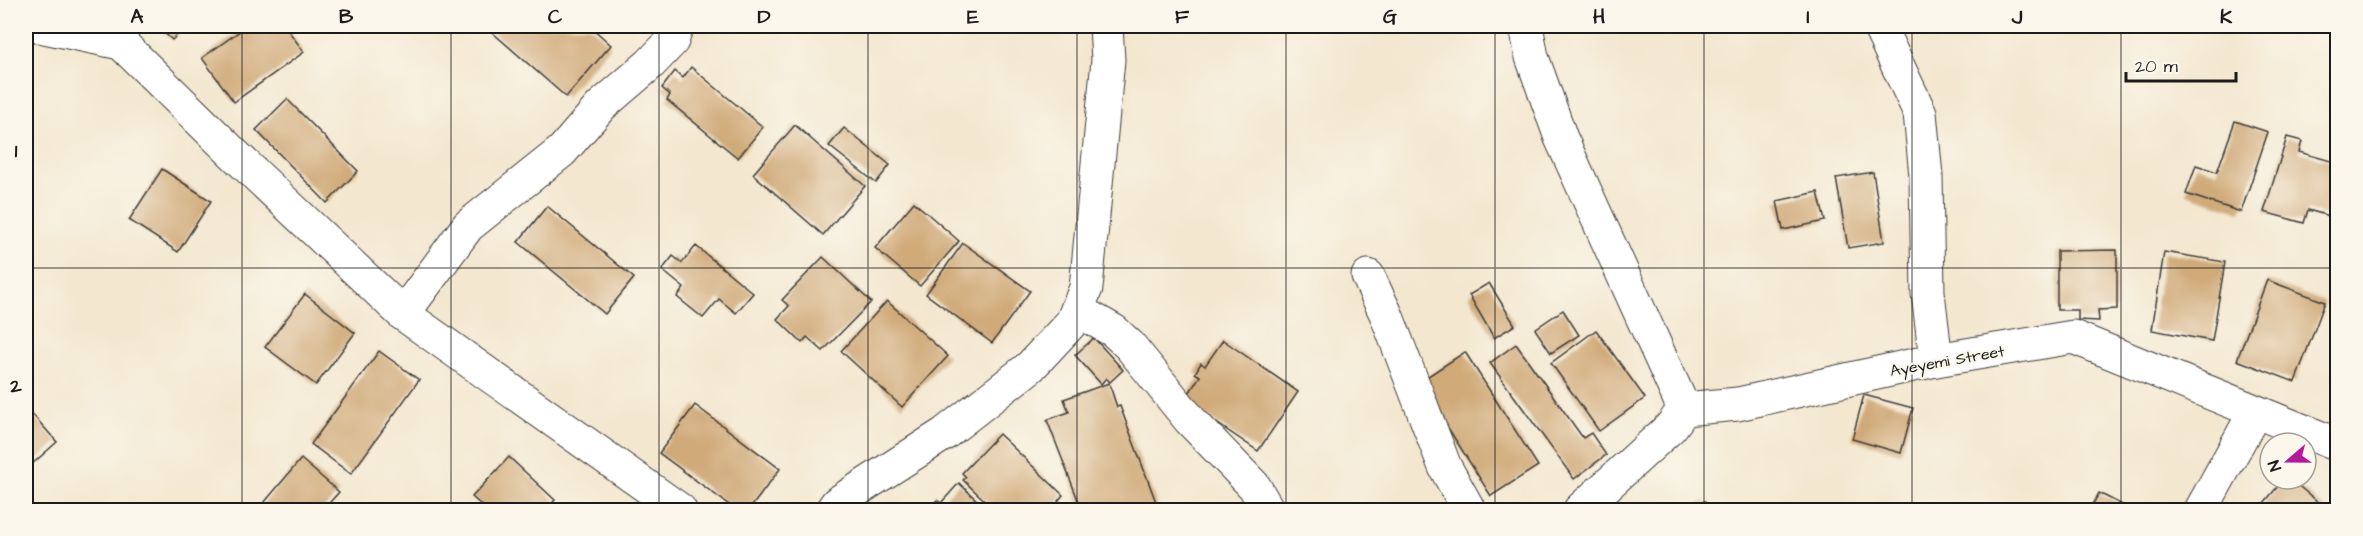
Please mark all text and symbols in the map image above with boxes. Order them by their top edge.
text: A [131,3,144,31]
text: B [339,3,354,31]
text: C [548,3,563,31]
text: D [758,3,771,31]
text: E [967,3,979,31]
text: F [1175,3,1190,31]
text: G [1383,3,1397,31]
text: H [1593,3,1605,31]
text: I [1806,3,1810,31]
text: J [2011,3,2023,31]
text: K [2220,3,2233,31]
scale bar [2126,45,2236,83]
text: 20 m [2135,54,2178,79]
text: 1 [15,137,18,165]
street label: Ayeyemi Street [1888,340,2007,383]
text: 2 [9,372,22,400]
north arrow [2258,431,2318,491]
text: N [2263,457,2287,474]

